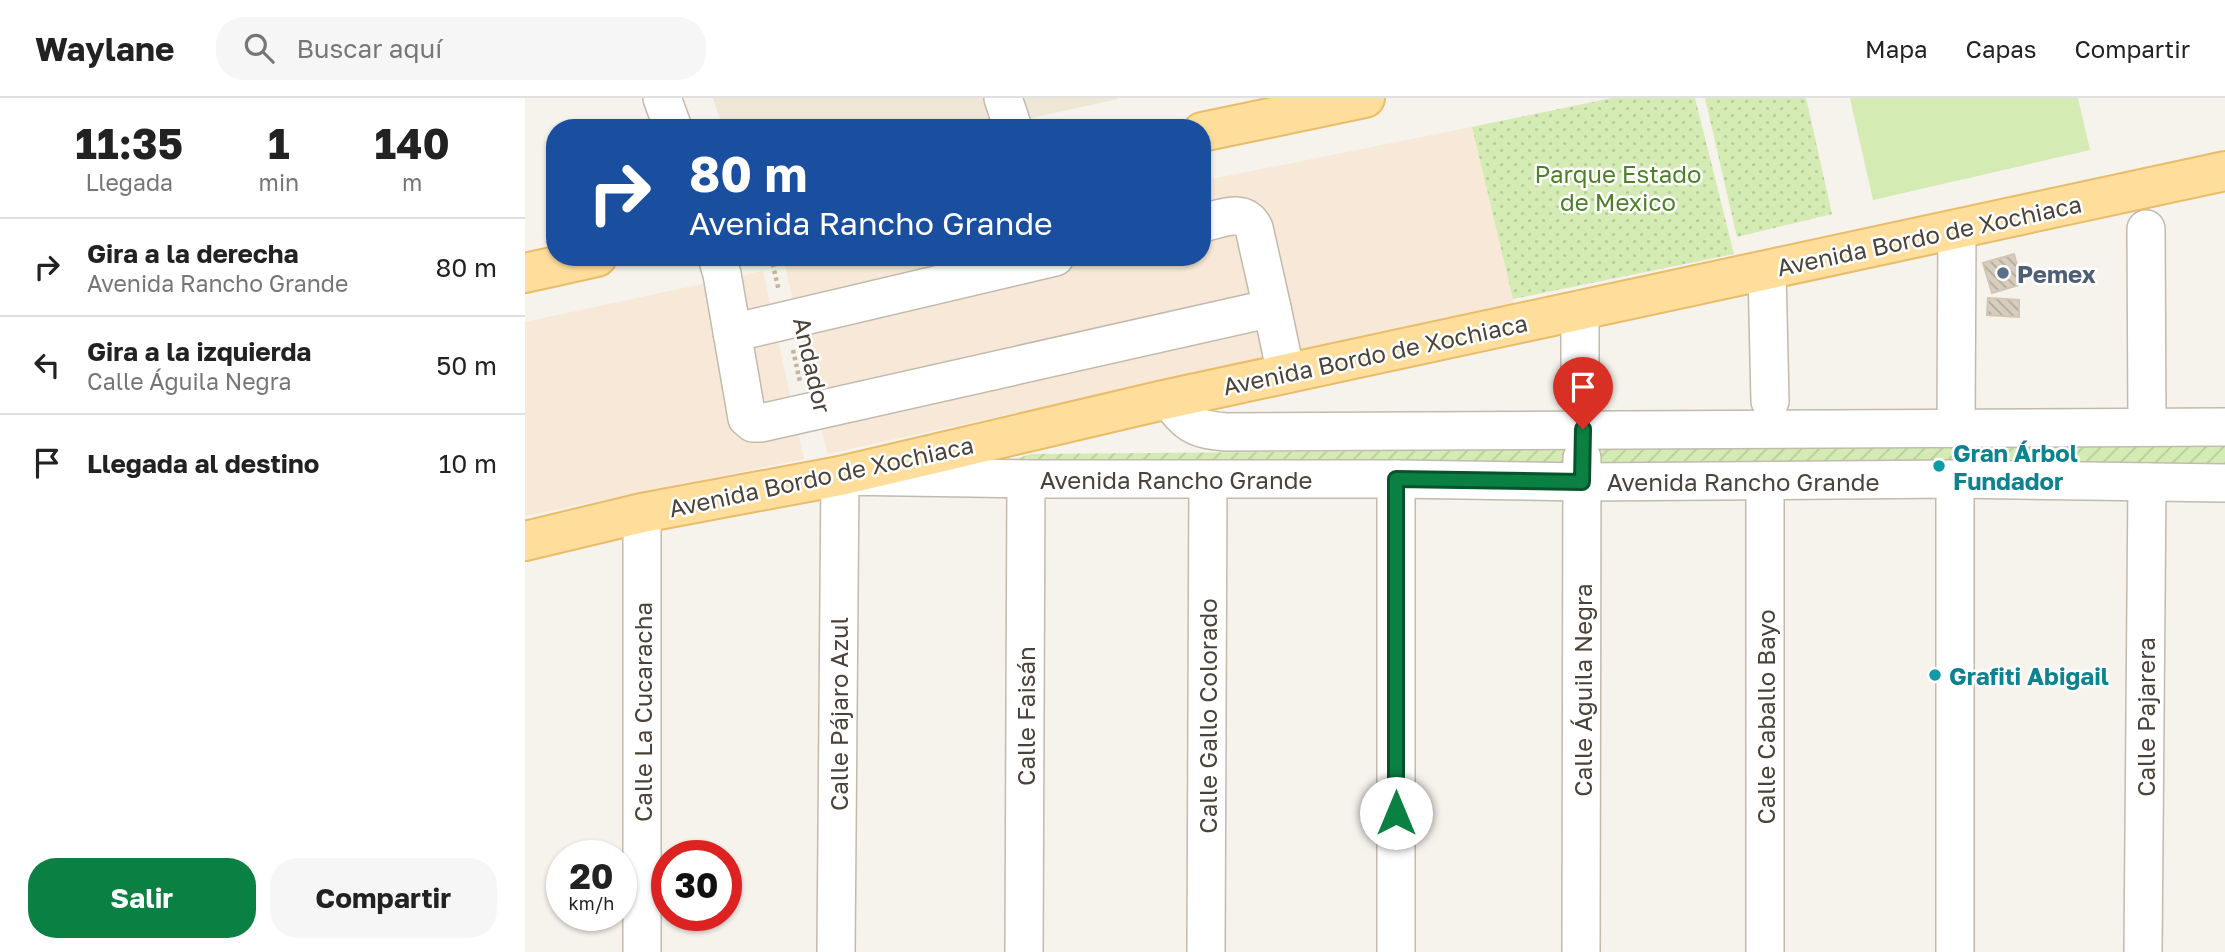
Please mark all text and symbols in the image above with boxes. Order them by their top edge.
search box [216,17,706,80]
text: Waylane [35,29,174,68]
icon: search [240,29,278,67]
text: Buscar aquí [296,33,442,64]
text: Mapa [1865,34,1928,63]
text: Capas [1966,34,2036,63]
text: Compartir [2074,34,2190,63]
text: 11:35 [75,118,183,168]
text: 1 [268,118,290,168]
text: 140 [375,118,450,168]
text: 80 m [689,144,807,203]
icon: right [574,147,665,238]
park label: Parque Estado de Mexico [1534,159,1702,216]
text: Llegada [85,168,173,196]
text: min [259,168,299,196]
text: m [402,168,422,196]
street label: Avenida Bordo de Xochiaca [1774,189,2084,281]
text: Avenida Rancho Grande [689,204,1053,242]
text: Gira a la derecha [87,238,299,269]
icon: right [28,248,66,286]
text: 80 m [436,252,497,283]
place label: Pemex [2017,259,2096,288]
marker: Pemex [1995,265,2011,281]
text: Avenida Rancho Grande [87,269,348,297]
street label: Avenida Bordo de Xochiaca [1220,308,1530,400]
street label: Andador [788,314,838,416]
text: Gira a la izquierda [87,336,311,367]
icon: left [28,346,66,384]
text: 50 m [436,350,497,381]
pin [1553,357,1613,429]
text: Calle Águila Negra [87,367,291,395]
icon: arrive [1564,368,1602,406]
street label: Avenida Bordo de Xochiaca [666,430,976,522]
place label: Gran Árbol Fundador [1953,438,2078,495]
icon: arrive [28,444,66,482]
text: Llegada al destino [87,448,319,479]
text: 10 m [439,448,497,479]
marker: Gran Árbol Fundador [1931,458,1947,474]
street label: Avenida Rancho Grande [1040,465,1312,494]
street label: Avenida Rancho Grande [1607,467,1879,496]
street label: Calle Águila Negra [1568,583,1597,797]
street label: Calle Gallo Colorado [1193,598,1222,834]
street label: Calle La Cucaracha [628,602,657,822]
street label: Calle Caballo Bayo [1751,609,1780,825]
street label: Calle Pájaro Azul [824,617,853,811]
street label: Calle Pajarera [2131,637,2160,797]
street label: Calle Faisán [1011,646,1040,786]
place label: Grafiti Abigail [1949,661,2109,690]
marker: Grafiti Abigail [1927,667,1943,683]
position arrow [1359,776,1433,850]
speed limit sign: 30 [651,840,742,931]
text: 20 [569,855,614,897]
button: Salir [28,858,256,938]
button: Compartir [270,858,497,938]
text: km/h [569,892,614,914]

